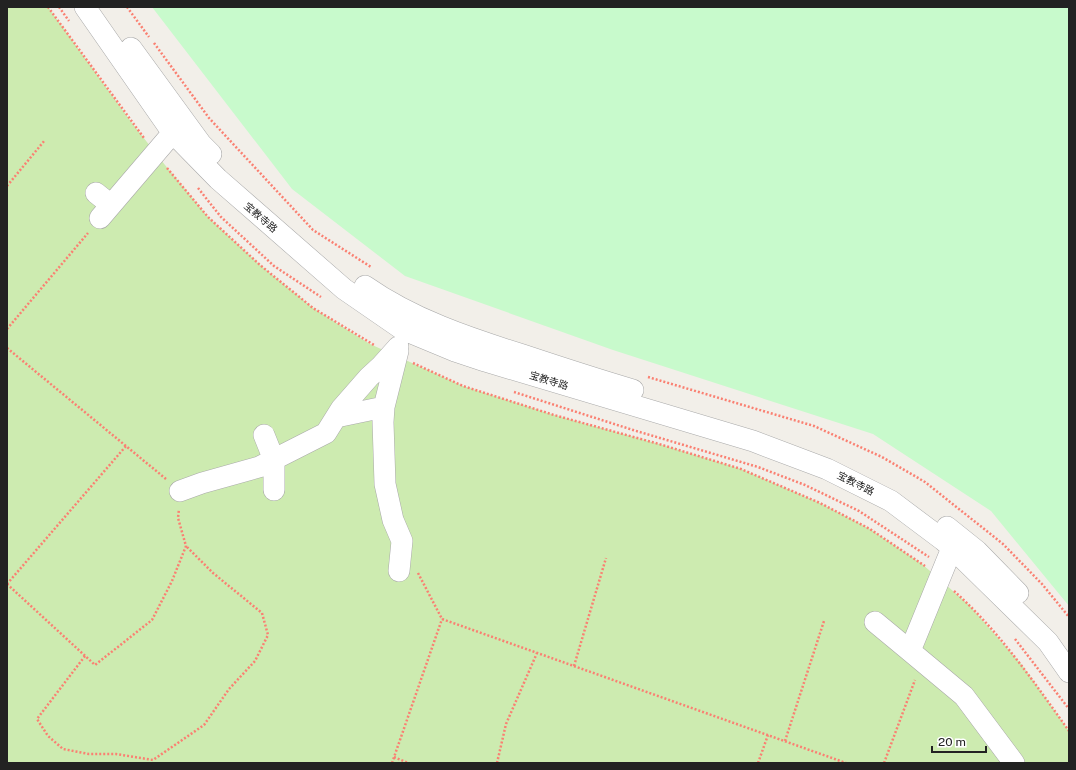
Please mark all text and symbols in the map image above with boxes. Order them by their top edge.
street label: 宝教寺路 [242,199,280,235]
street label: 宝教寺路 [528,368,570,392]
street label: 宝教寺路 [835,469,877,497]
scale bar [932,728,986,754]
text: 20 m [938,735,966,749]

